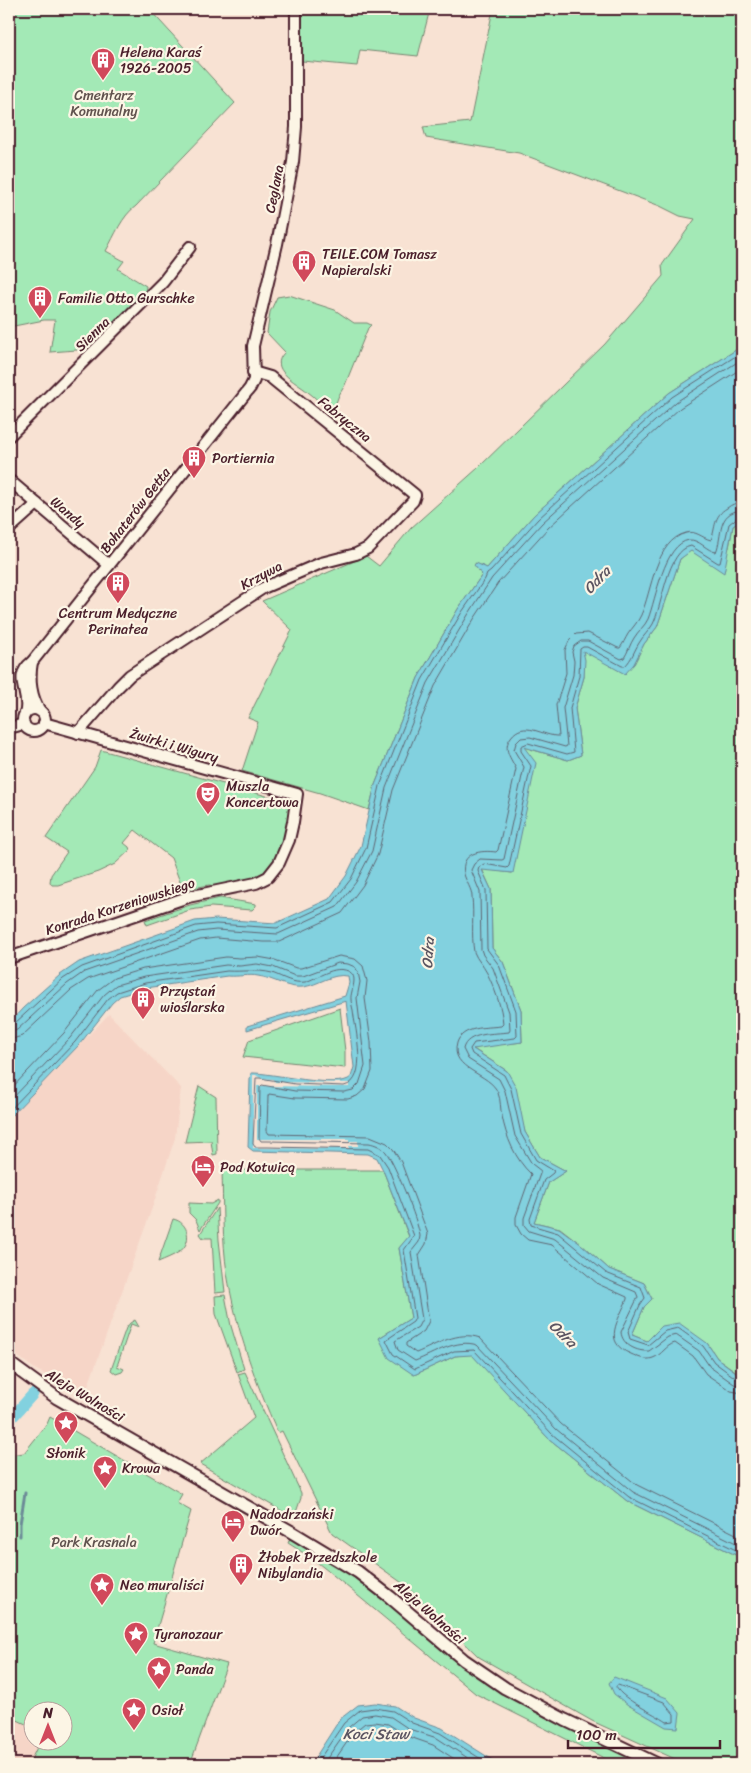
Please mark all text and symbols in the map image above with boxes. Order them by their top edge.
place label: Helena Karaś 1926-2005 [120,40,203,81]
building icon: Helena Karaś 1926-2005 [90,47,116,81]
park label: Cmentarz Komunalny [70,83,138,124]
street label: Ceglana [258,163,291,215]
place label: TEILE.COM Tomasz Napieralski [322,242,437,283]
building icon: TEILE.COM Tomasz Napieralski [291,249,317,283]
building icon: Familie Otto Gurschke [27,285,53,319]
place label: Familie Otto Gurschke [58,286,195,311]
street label: Sienna [69,311,116,358]
street label: Fabryczna [312,390,377,449]
building icon: Portiernia [181,445,207,479]
place label: Portiernia [212,446,275,471]
street label: Bohaterów Getta [94,461,178,559]
street label: Wandy [44,490,92,535]
street label: Krzywa [236,554,287,597]
water label: Odra [577,559,618,600]
building icon: Centrum Medyczne Perinatea [105,570,131,604]
place label: Centrum Medyczne Perinatea [59,601,177,642]
street label: Żwirki i Wigury [126,721,222,770]
place label: Muszla Koncertowa [226,774,299,815]
theatre icon: Muszla Koncertowa [195,781,221,815]
street label: Konrada Korzeniowskiego [42,870,198,942]
water label: Odra [414,935,442,970]
place label: Przystań wioślarska [160,979,225,1020]
building icon: Przystań wioślarska [130,986,156,1020]
hotel icon: Pod Kotwicą [190,1154,216,1188]
place label: Pod Kotwicą [220,1155,295,1180]
water label: Odra [543,1314,584,1355]
street label: Aleja Wolności [39,1361,130,1430]
place icon: Słonik [53,1410,79,1444]
place label: Słonik [46,1441,86,1466]
place icon: Krowa [92,1455,118,1489]
place label: Krowa [122,1456,161,1481]
place label: Nadodrzański Dwór [250,1502,334,1543]
hotel icon: Nadodrzański Dwór [220,1509,246,1543]
park label: Park Krasnala [51,1530,137,1555]
place label: Żłobek Przedszkole Nibylandia [258,1545,377,1586]
building icon: Żłobek Przedszkole Nibylandia [228,1552,254,1586]
place icon: Neo muraliści [89,1572,115,1606]
place label: Neo muraliści [120,1573,205,1598]
street label: Aleja Wolności [387,1573,472,1652]
place icon: Tyranozaur [123,1621,149,1655]
place label: Tyranozaur [154,1622,223,1647]
place icon: Panda [146,1656,172,1690]
place label: Panda [176,1657,214,1682]
place icon: Osioł [121,1697,147,1731]
place label: Osioł [152,1698,184,1723]
north arrow [22,1700,72,1750]
text: N [42,1701,53,1726]
scale bar [568,1718,721,1750]
water label: Koci Staw [343,1721,411,1747]
text: 100 m [576,1722,617,1748]

